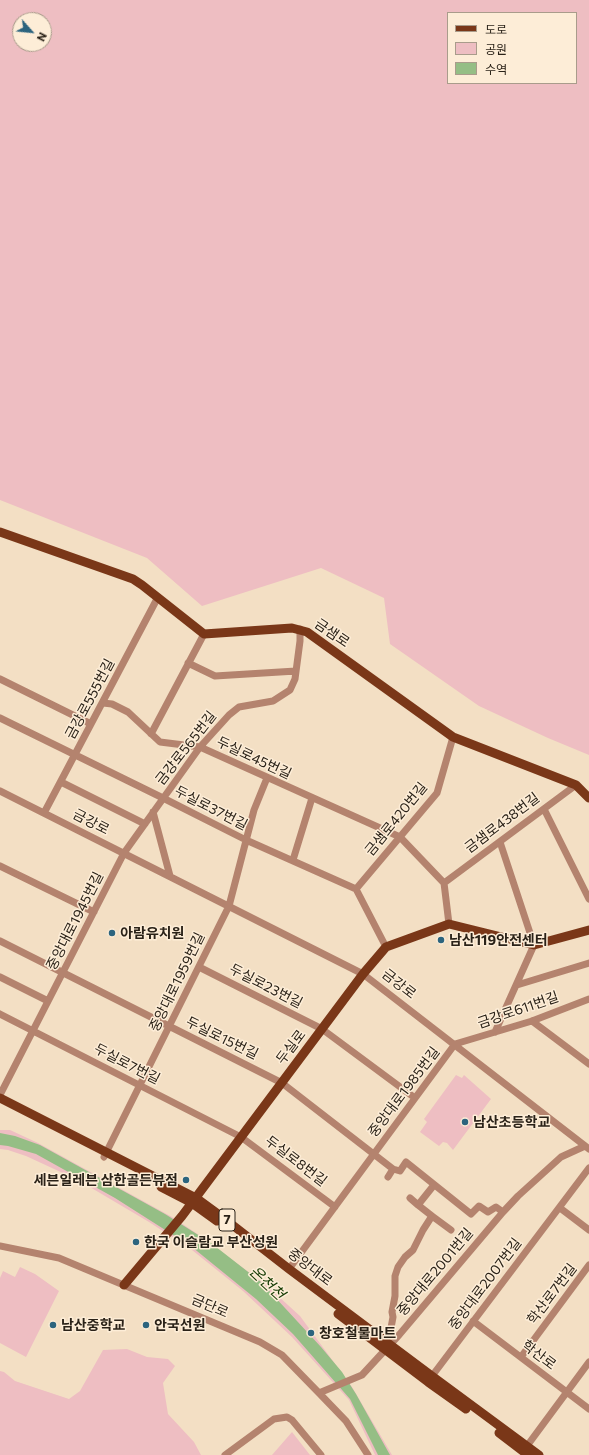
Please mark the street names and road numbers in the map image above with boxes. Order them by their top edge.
street label: 금샘로 [311,615,353,651]
street label: 금강로555번길 [62,656,118,742]
street label: 금강로565번길 [152,708,220,788]
street label: 두실로45번길 [214,733,294,783]
street label: 금샘로420번길 [361,779,431,859]
street label: 두실로37번길 [172,782,250,834]
street label: 금샘로438번길 [461,789,543,857]
street label: 금강로 [70,806,112,838]
street label: 중앙대로1945번길 [43,869,107,973]
street label: 중앙대로1959번길 [146,930,208,1034]
street label: 두실로23번길 [226,960,306,1012]
street label: 금강로 [379,965,419,1003]
street label: 금강로611번길 [475,988,561,1032]
street label: 두실로15번길 [183,1013,261,1063]
street label: 두실로 [273,1027,309,1067]
street label: 두실로7번길 [91,1040,163,1088]
street label: 중앙대로1985번길 [365,1044,443,1140]
street label: 두실로8번길 [262,1132,330,1190]
road number: 7 [219,1209,235,1231]
street label: 중앙대로2001번길 [393,1225,477,1319]
street label: 중앙대로2007번길 [445,1235,525,1333]
street label: 중앙대로 [284,1245,336,1289]
street label: 학산로7번길 [524,1260,580,1328]
street label: 금단로 [189,1291,231,1321]
street label: 학산로 [519,1337,559,1373]

